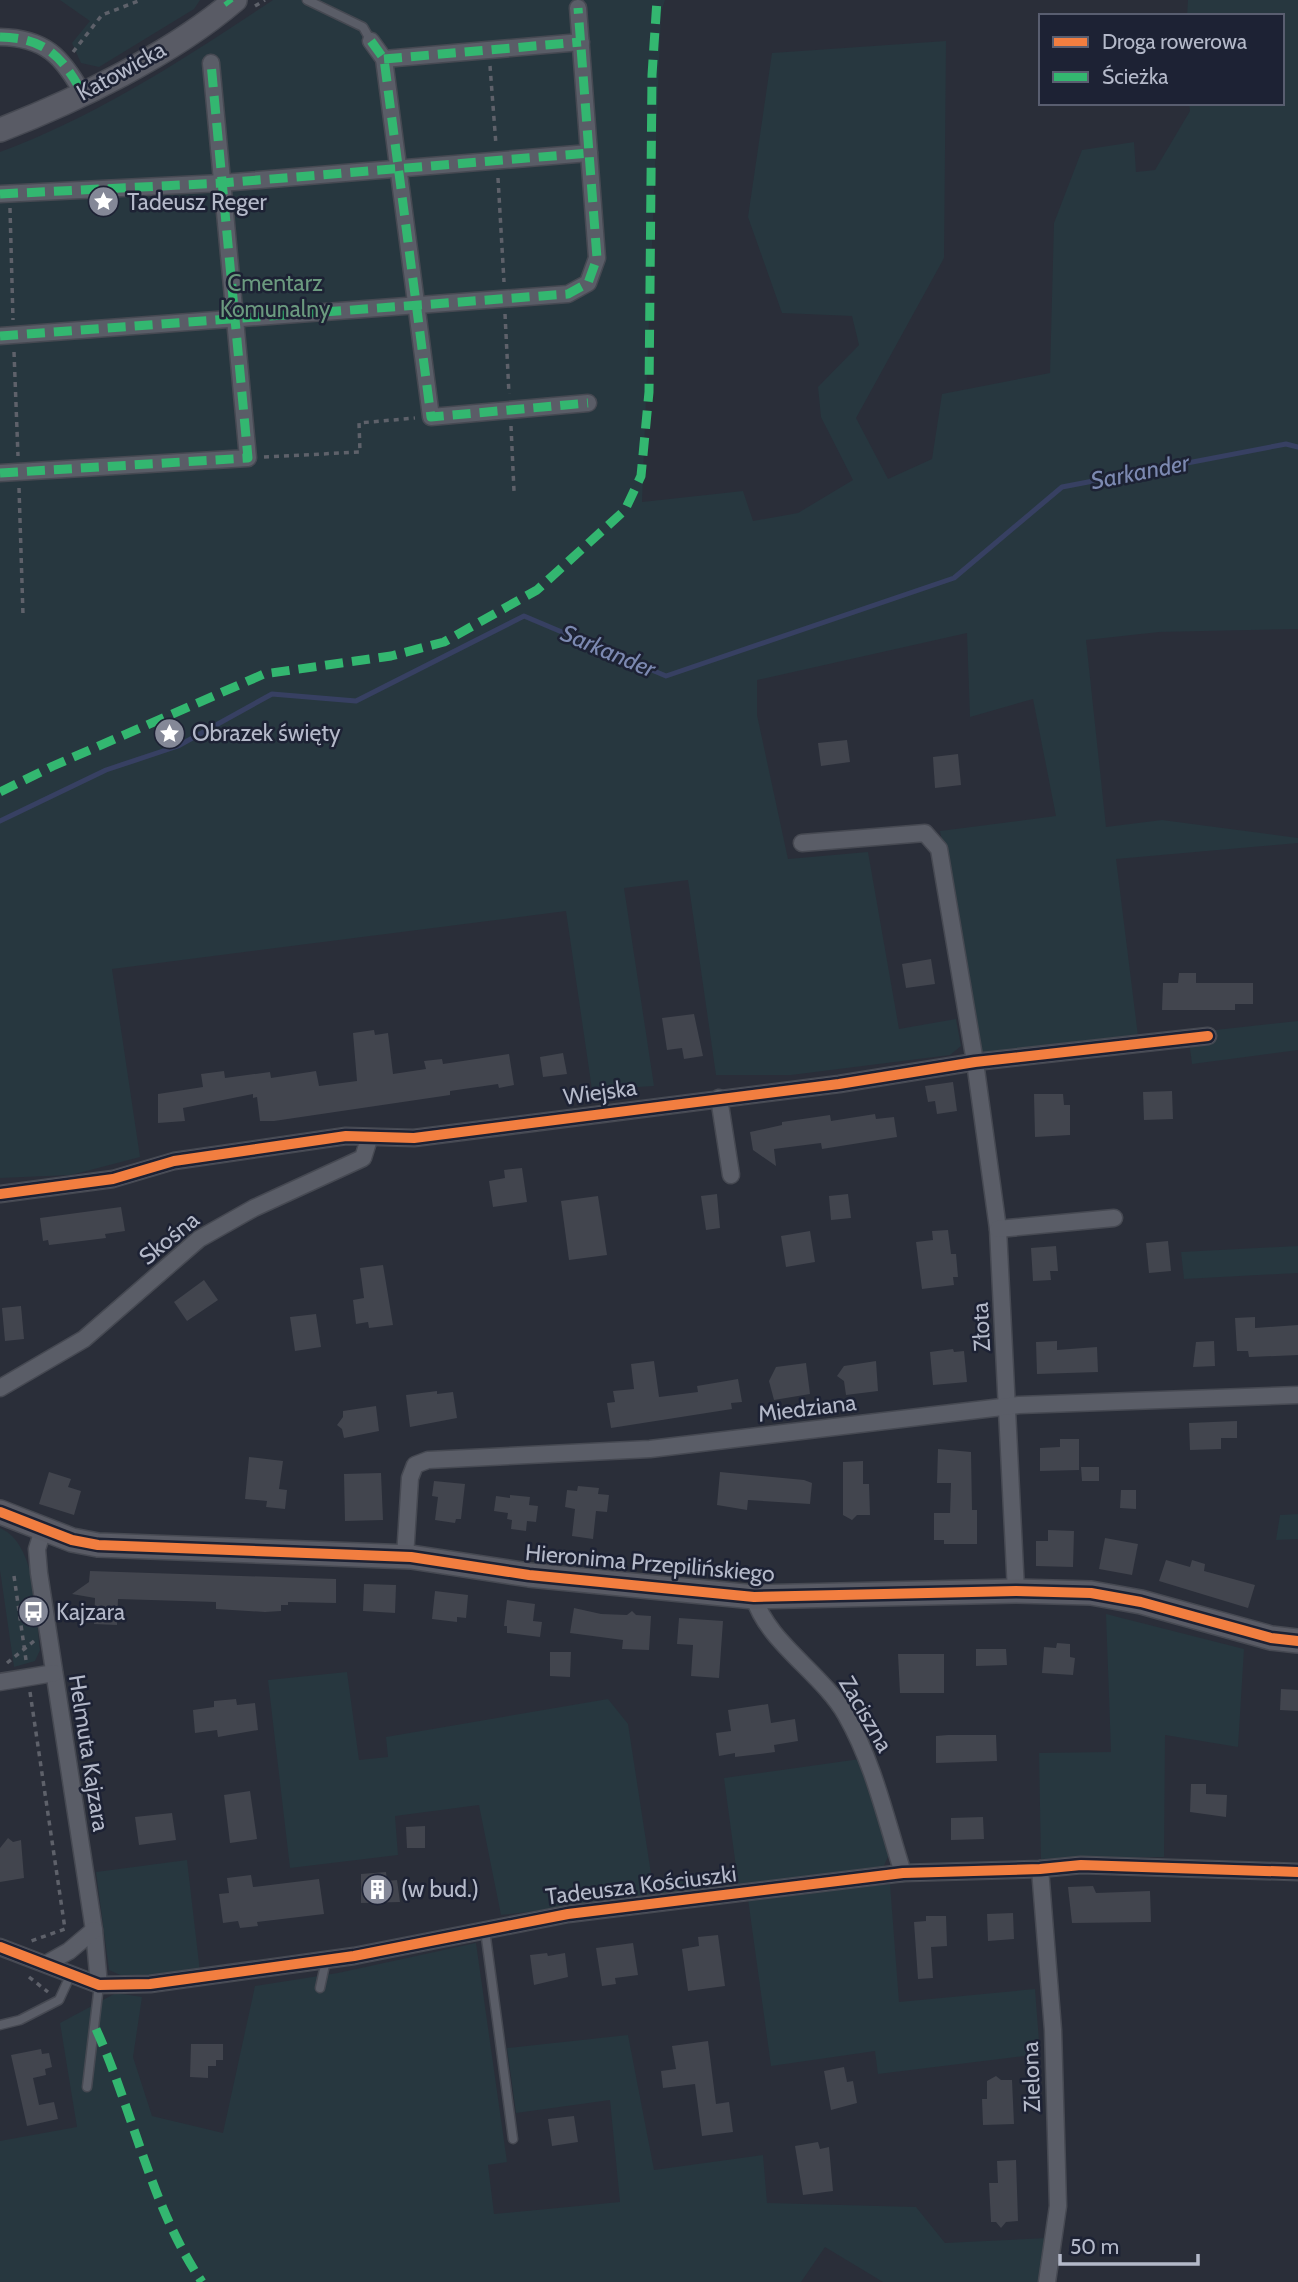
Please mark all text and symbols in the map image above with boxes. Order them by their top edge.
legend [1039,14,1284,105]
text: Droga rowerowa [1102,29,1247,54]
street label: Katowicka [72,35,170,107]
text: Ścieżka [1102,64,1168,89]
place icon: Tadeusz Reger [87,185,121,219]
place label: Tadeusz Reger [127,188,267,216]
park label: Cmentarz Komunalny [220,269,331,323]
water label: Sarkander [1088,447,1193,495]
water label: Sarkander [557,618,661,684]
place icon: Obrazek święty [152,716,186,750]
place label: Obrazek święty [192,719,341,747]
street label: Wiejska [561,1073,639,1111]
street label: Skośna [133,1205,205,1271]
street label: Złota [966,1302,996,1352]
street label: Miedziana [756,1388,858,1428]
street label: Hieronima Przepilińskiego [524,1538,776,1588]
bus stop icon: Kajzara [16,1595,50,1629]
place label: Kajzara [56,1598,125,1626]
street label: Zaciszna [833,1671,899,1757]
street label: Helmuta Kajzara [63,1673,115,1833]
street label: Tadeusza Kościuszki [544,1859,738,1911]
building icon: (w bud.) [361,1872,395,1906]
place label: (w bud.) [401,1875,479,1903]
street label: Zielona [1016,2041,1046,2113]
scale bar [1060,2222,1198,2266]
text: 50 m [1070,2234,1119,2259]

